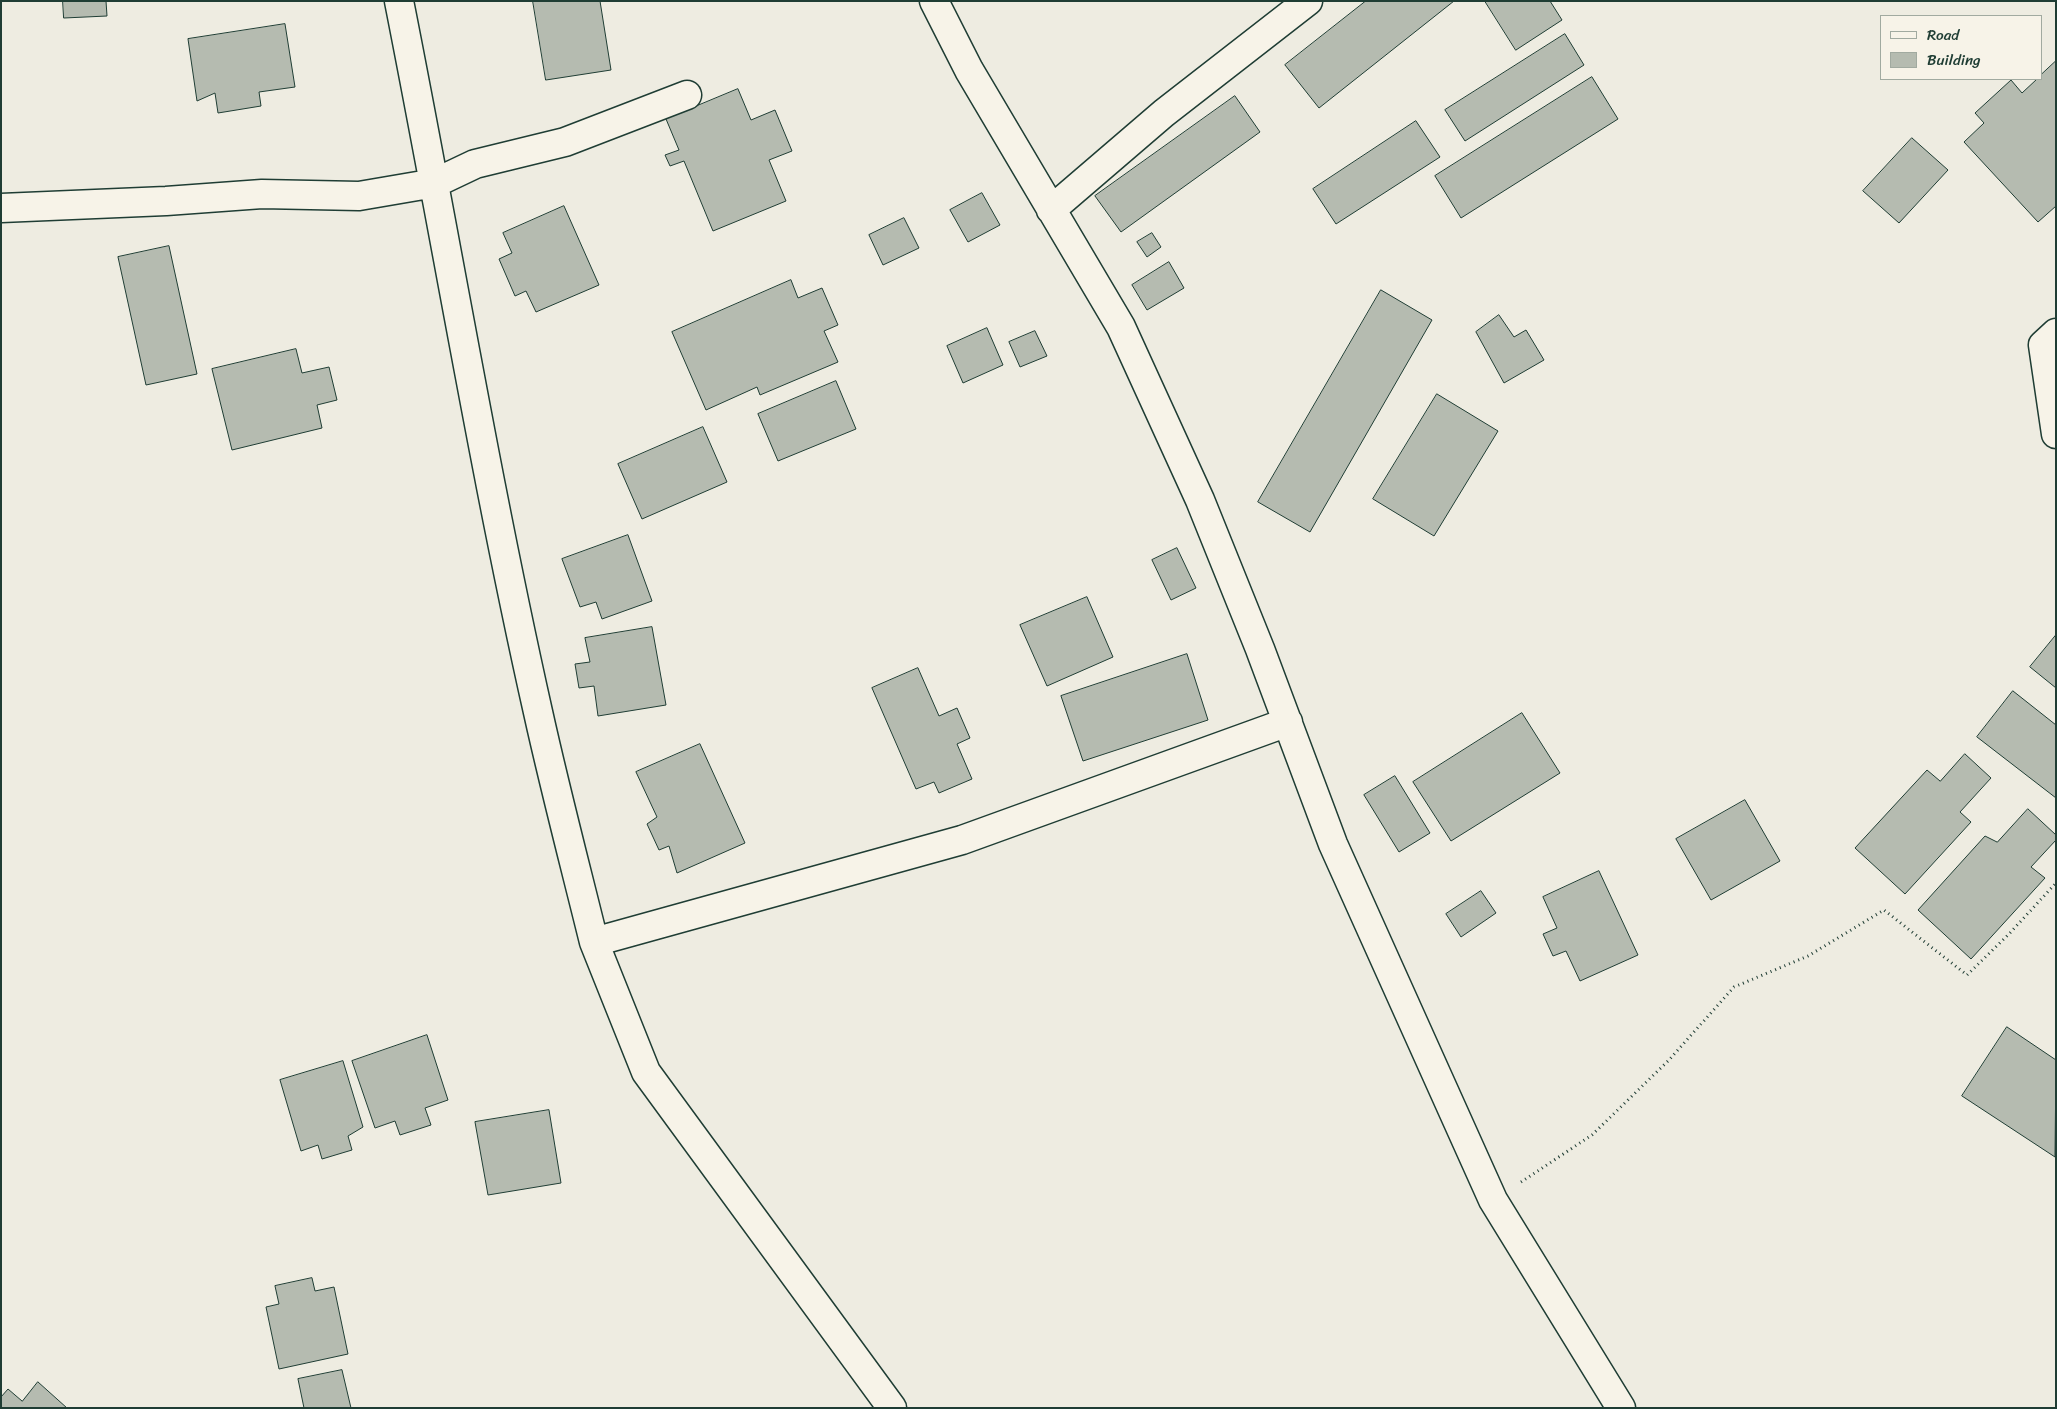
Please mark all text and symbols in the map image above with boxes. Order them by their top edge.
legend [1880,15,2042,80]
text: Road [1927,22,1959,48]
text: Building [1927,47,1981,73]

